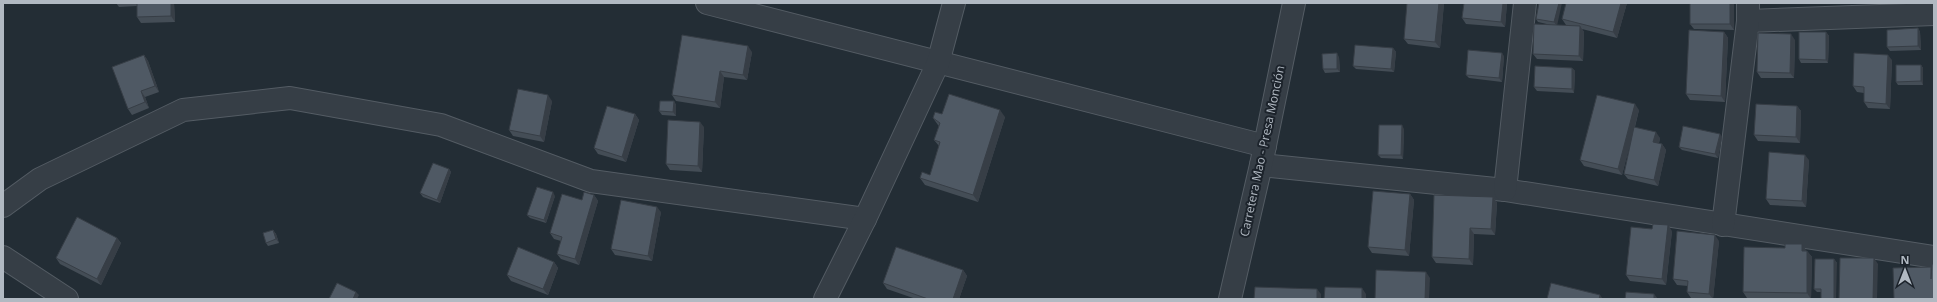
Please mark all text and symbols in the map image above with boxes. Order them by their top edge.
street label: Carretera Mao - Presa Monción [1236,64,1288,238]
north arrow [1885,250,1925,290]
text: N [1901,252,1909,267]

